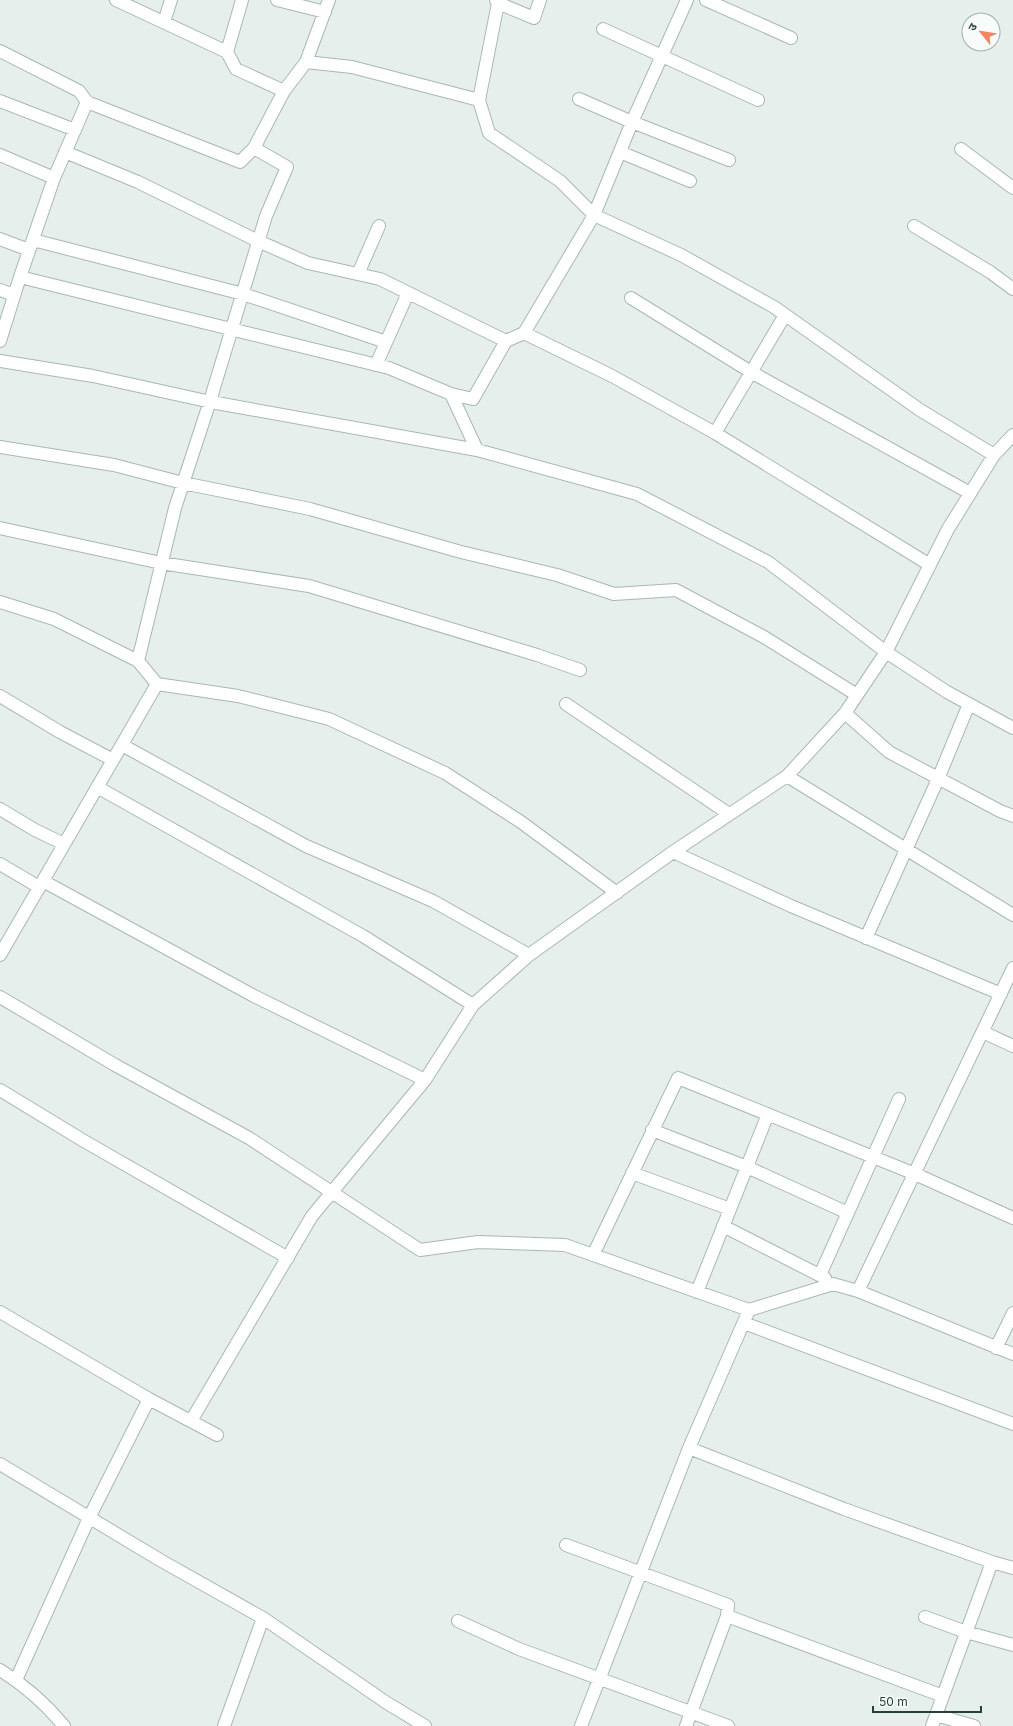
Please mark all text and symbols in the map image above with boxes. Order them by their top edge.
north arrow [961,12,1001,52]
text: उ [965,20,980,33]
scale bar [873,1688,981,1714]
text: 50 m [879,1694,908,1709]

